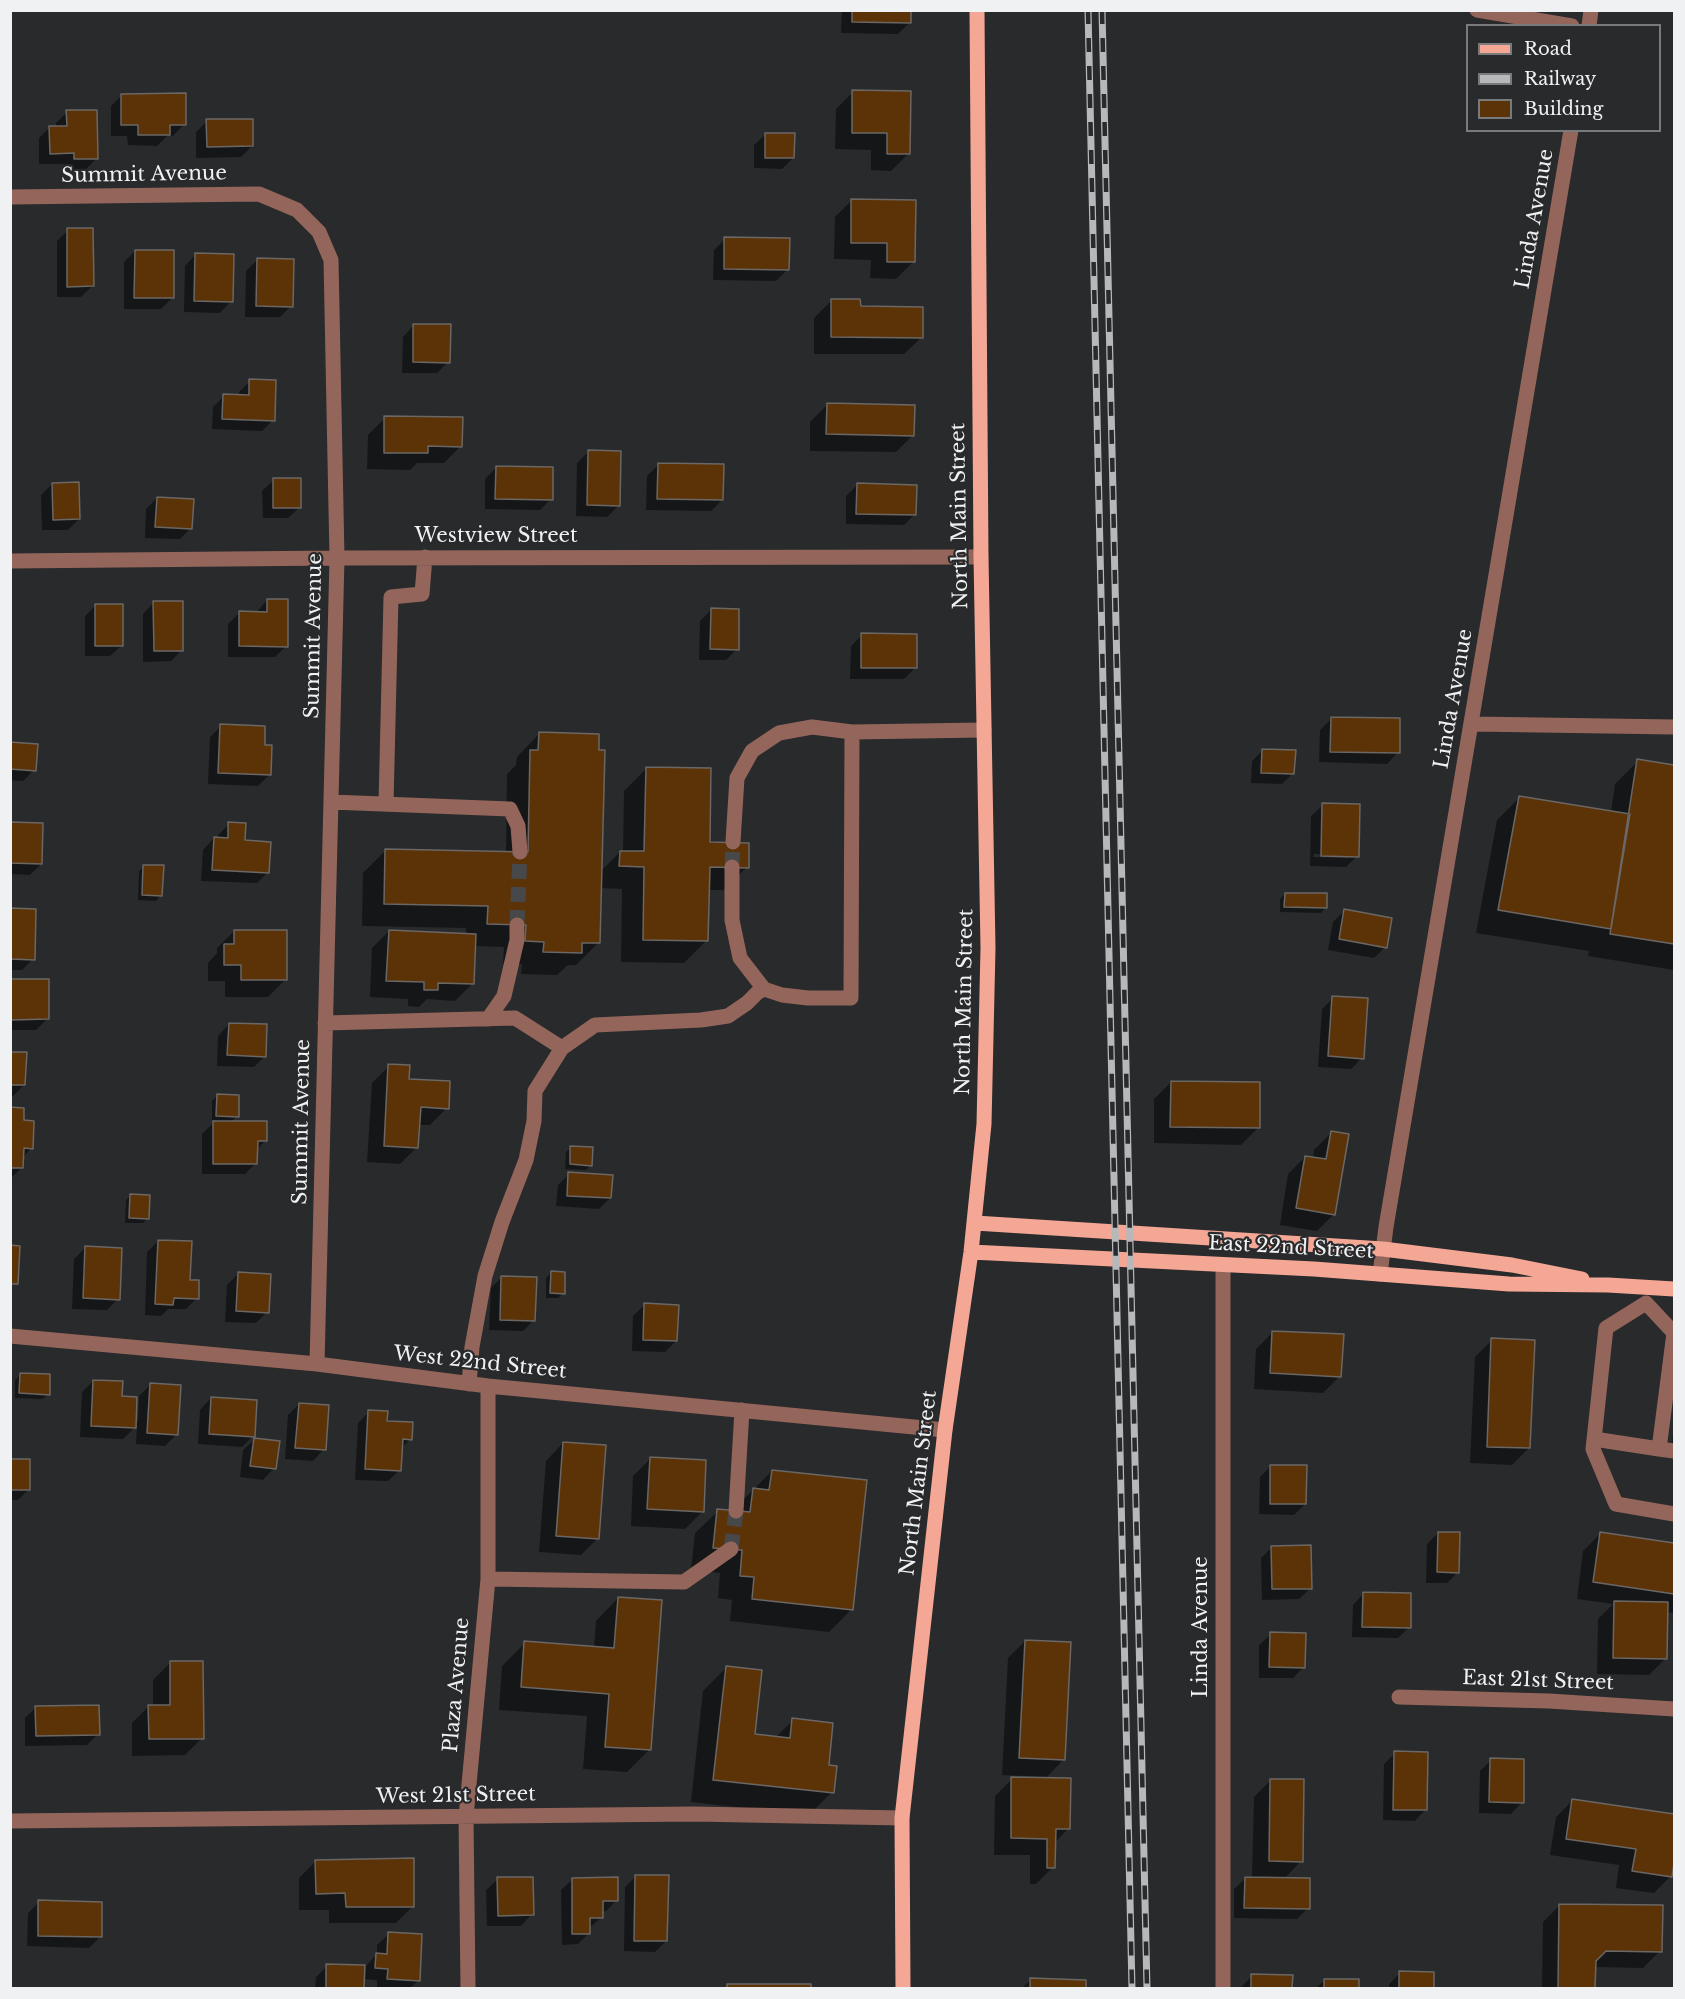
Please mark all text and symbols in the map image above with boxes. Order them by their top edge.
legend [1466,24,1661,132]
text: Road [1524,38,1572,60]
text: Railway [1524,68,1596,90]
text: Building [1524,98,1603,120]
street label: Linda Avenue [1511,147,1559,291]
street label: Summit Avenue [61,162,227,188]
street label: North Main Street [946,423,974,609]
street label: Westview Street [414,524,578,548]
street label: Summit Avenue [301,553,327,719]
street label: Linda Avenue [1430,627,1478,771]
street label: North Main Street [951,909,979,1095]
street label: Summit Avenue [289,1039,315,1205]
street label: East 22nd Street [1208,1232,1374,1264]
street label: West 22nd Street [392,1342,568,1384]
street label: North Main Street [896,1389,942,1577]
street label: Linda Avenue [1189,1556,1213,1698]
street label: Plaza Avenue [439,1616,475,1754]
street label: East 21st Street [1462,1666,1614,1696]
street label: West 21st Street [376,1783,536,1809]

